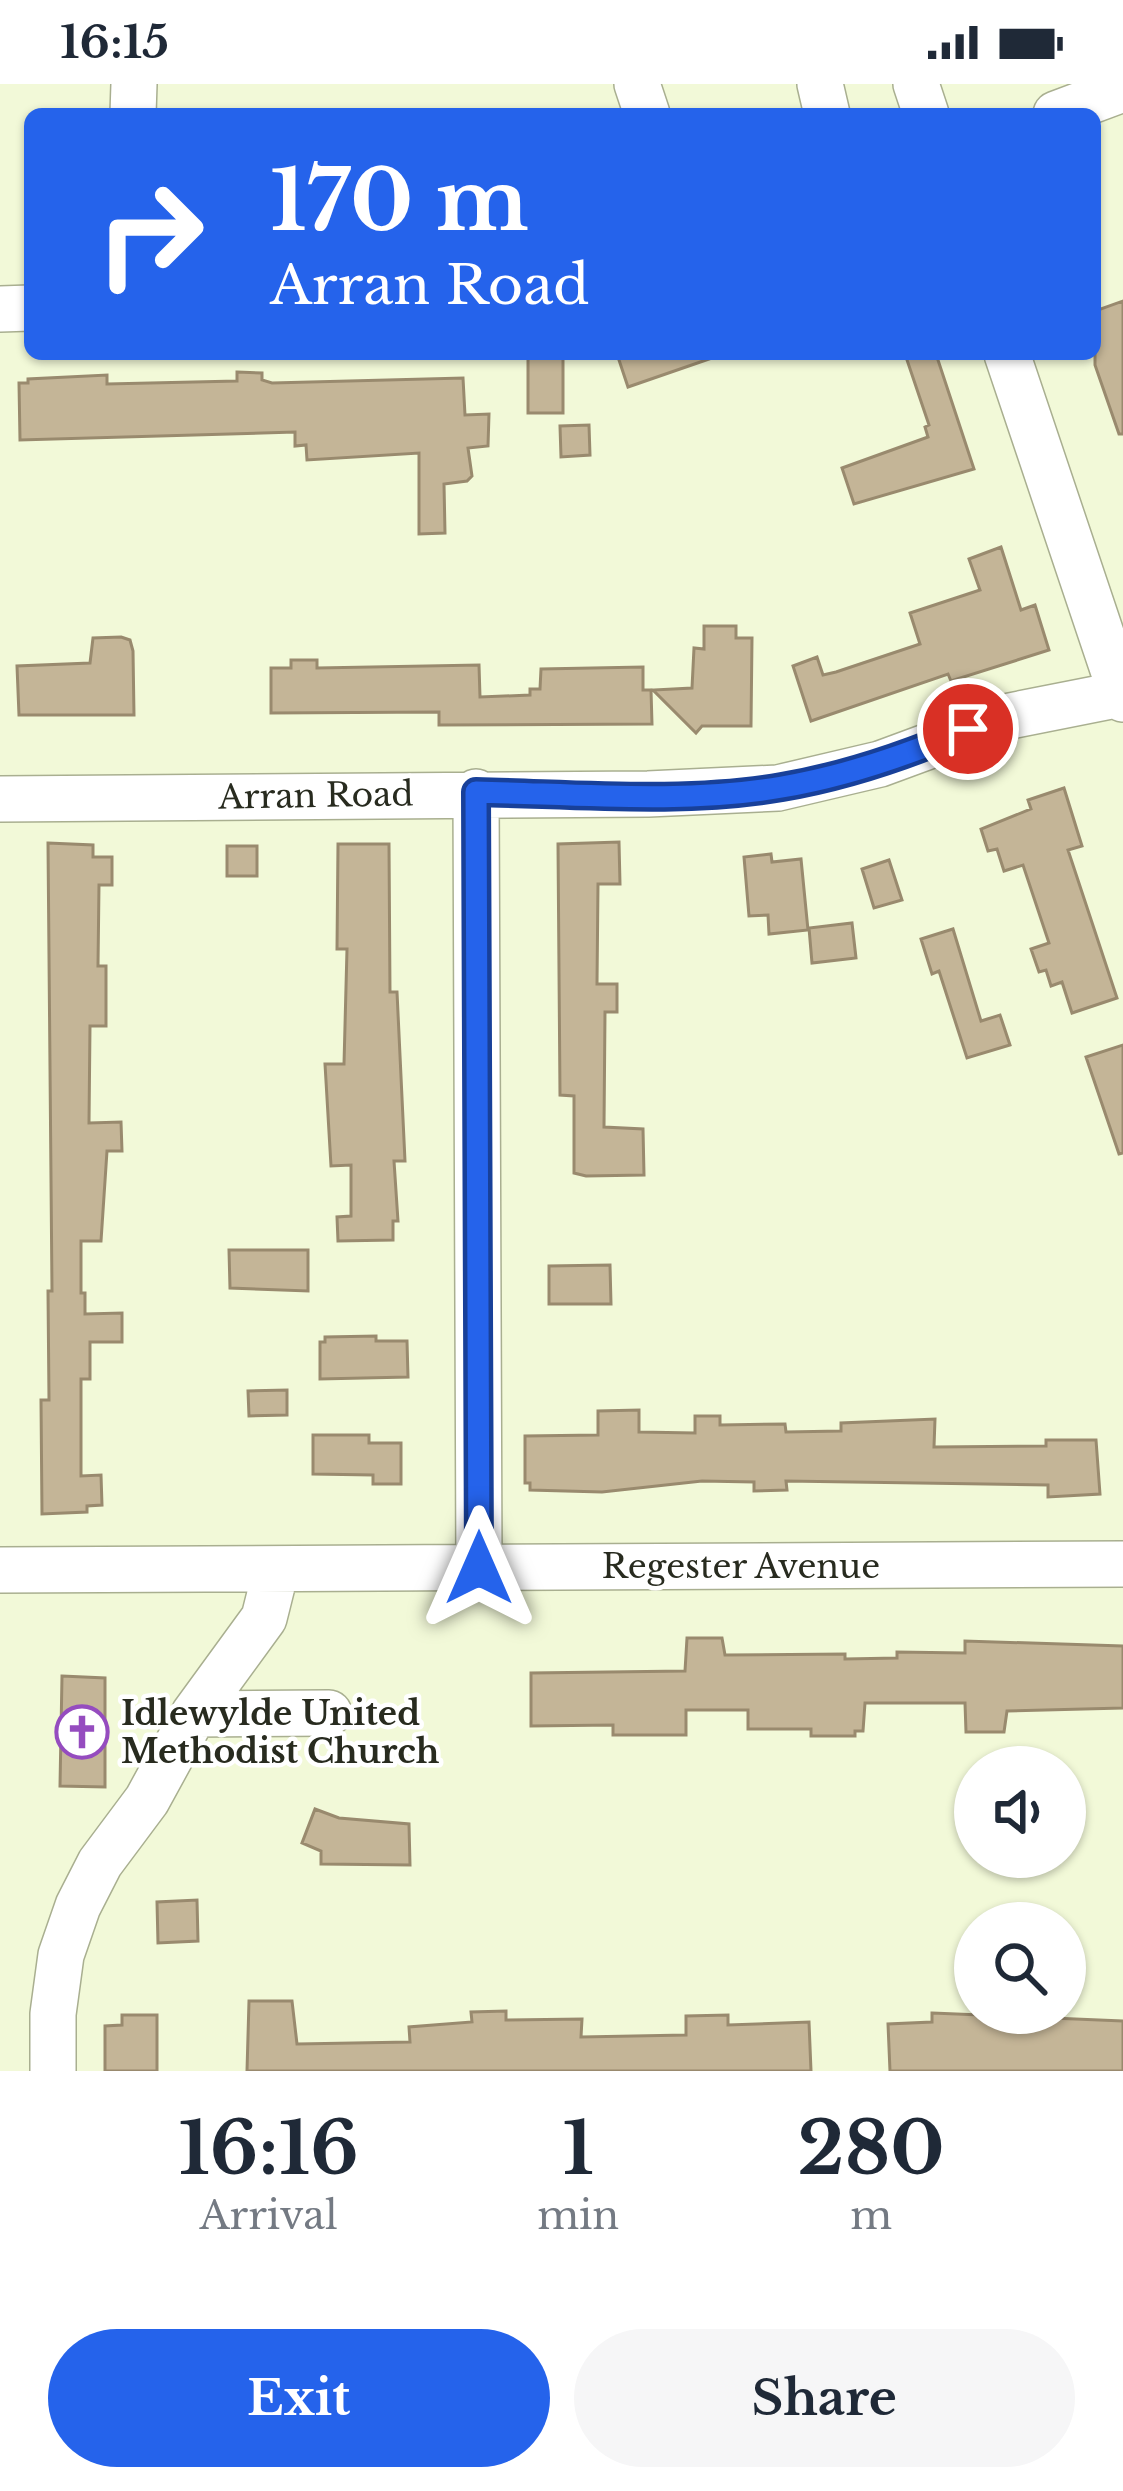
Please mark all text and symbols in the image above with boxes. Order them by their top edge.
text: 16:15 [60,14,169,70]
text: 170 m [270,149,529,253]
icon: right [72,156,228,312]
text: Arran Road [270,252,590,319]
pin [917,678,1019,780]
icon: arrive [935,696,1001,762]
street label: Arran Road [217,773,414,818]
position arrow [416,1505,542,1631]
street label: Regester Avenue [602,1546,880,1587]
place label: Idlewylde United Methodist Church [121,1693,440,1772]
church icon: Idlewylde United Methodist Church [54,1704,110,1760]
map controls [954,1746,1086,2034]
button: sound [954,1746,1086,1878]
button: search [954,1902,1086,2034]
text: 16:16 [178,2104,359,2193]
text: 1 [562,2104,594,2193]
text: 280 [798,2104,945,2193]
text: Arrival [200,2191,338,2240]
text: min [537,2191,619,2240]
text: m [850,2191,892,2240]
button: Exit [48,2329,550,2467]
button: Share [574,2329,1075,2467]

